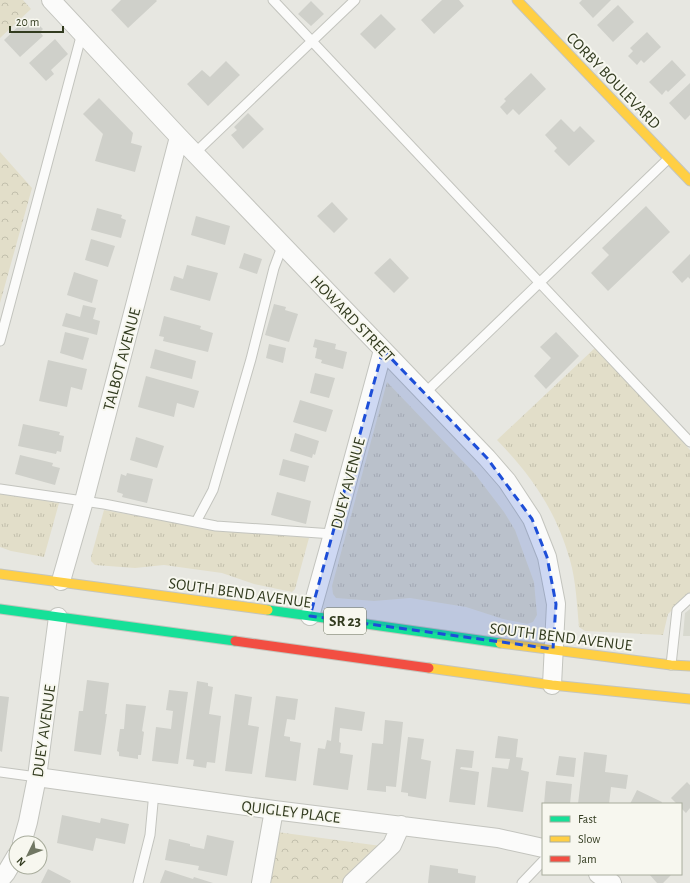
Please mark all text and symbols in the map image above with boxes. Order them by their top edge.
scale bar [10,8,63,34]
text: 20 m [16,16,39,28]
street label: CORBY BOULEVARD [563,29,663,132]
street label: HOWARD STREET [307,273,397,365]
street label: TALBOT AVENUE [101,306,143,412]
street label: DUEY AVENUE [328,436,368,530]
street label: SOUTH BEND AVENUE [168,575,312,611]
road number: SR 23 [324,608,366,634]
street label: SOUTH BEND AVENUE [489,620,633,654]
street label: DUEY AVENUE [30,683,58,779]
street label: QUIGLEY PLACE [240,798,341,827]
legend [542,803,682,875]
text: Fast [578,813,597,825]
text: Slow [578,833,600,845]
north arrow [8,835,48,875]
text: Jam [578,853,597,865]
text: N [14,855,28,868]

